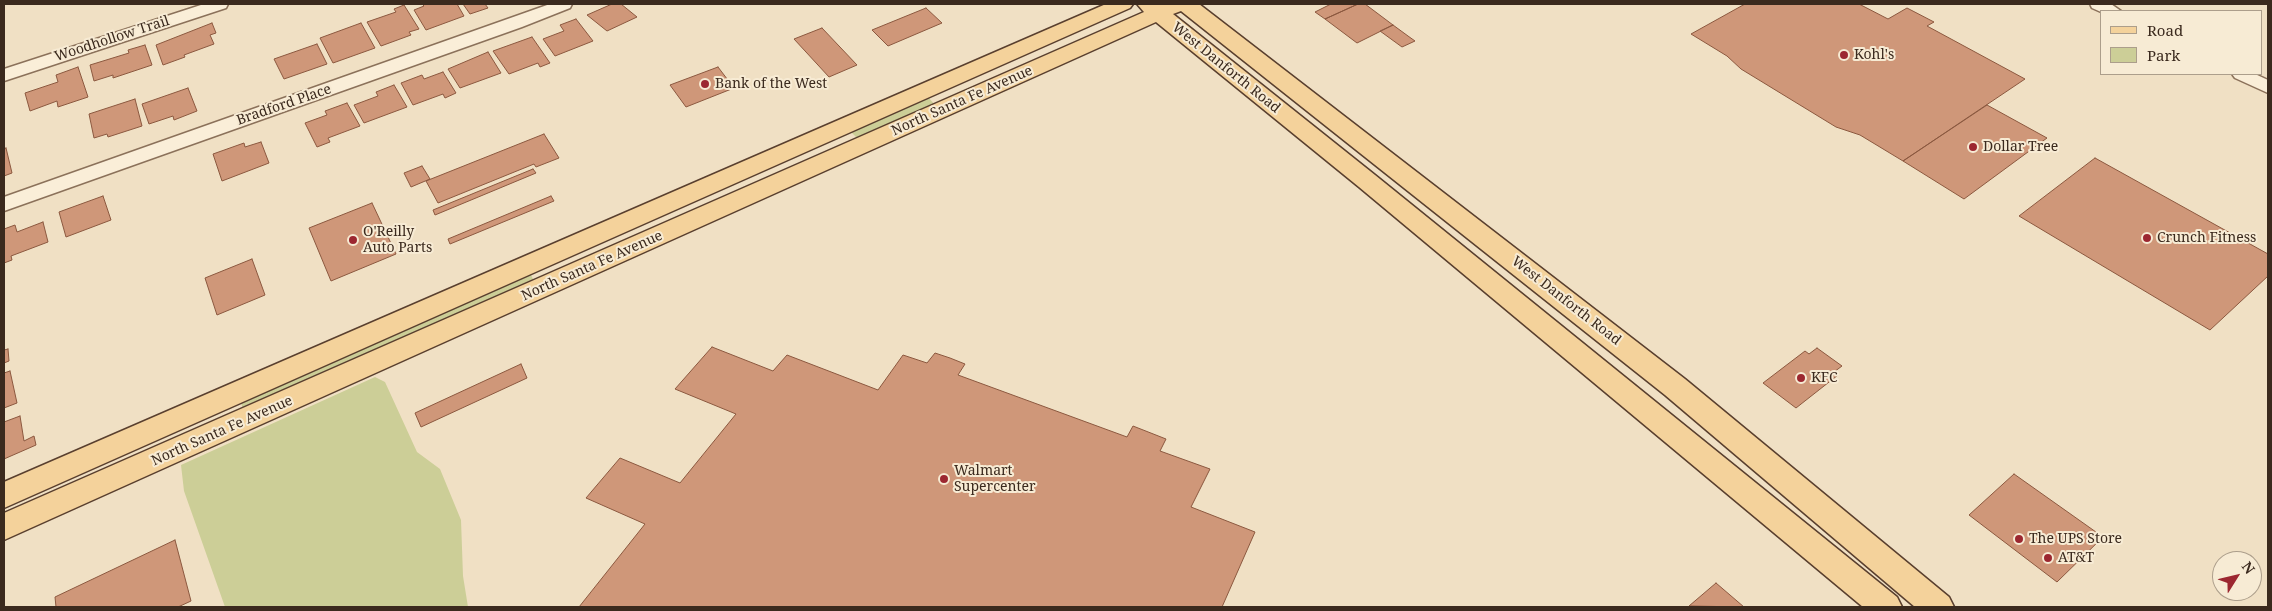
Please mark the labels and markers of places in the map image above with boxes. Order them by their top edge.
place label: Kohl's [1854,47,1894,63]
marker: Kohl's [1838,49,1850,61]
place label: Bank of the West [715,76,827,92]
marker: Bank of the West [699,78,711,90]
place label: Dollar Tree [1983,139,2058,155]
marker: Dollar Tree [1967,141,1979,153]
place label: O'Reilly Auto Parts [363,224,432,256]
place label: Crunch Fitness [2157,230,2256,246]
marker: Crunch Fitness [2141,232,2153,244]
marker: O'Reilly Auto Parts [347,234,359,246]
place label: KFC [1811,370,1838,386]
marker: KFC [1795,372,1807,384]
place label: Walmart Supercenter [954,463,1036,496]
marker: Walmart Supercenter [938,473,950,485]
place label: The UPS Store [2029,531,2122,547]
marker: The UPS Store [2013,533,2025,545]
place label: AT&T [2058,550,2094,566]
marker: AT&T [2042,552,2054,564]

